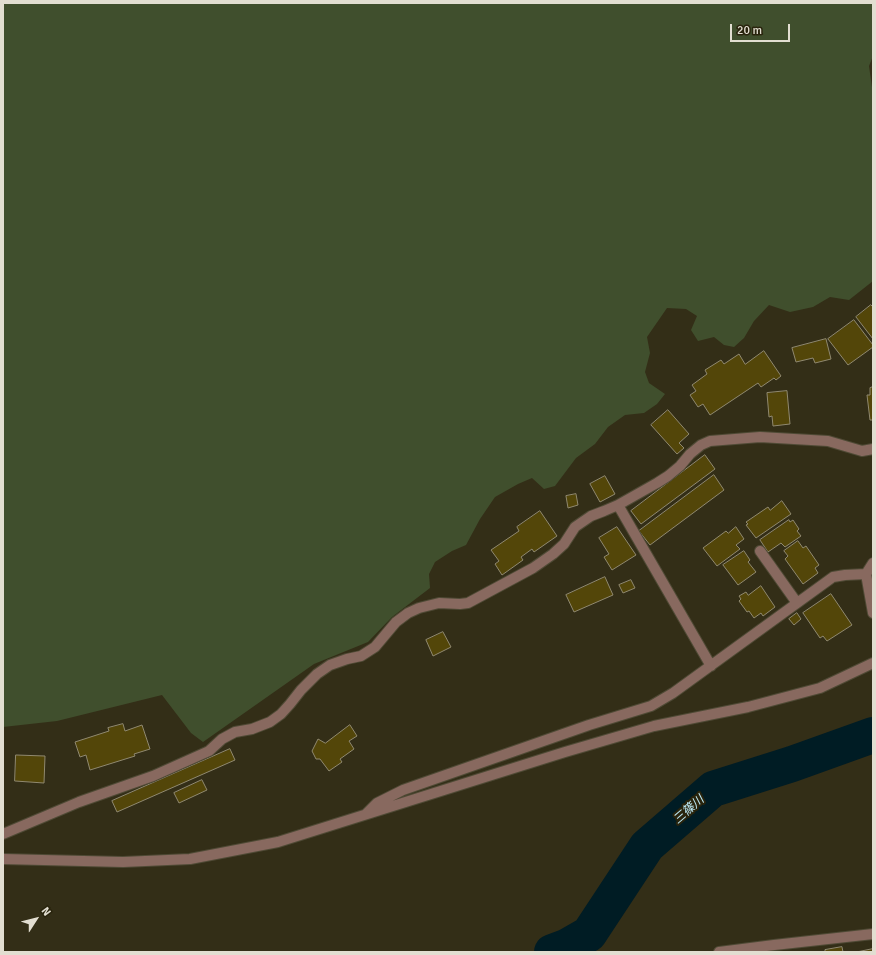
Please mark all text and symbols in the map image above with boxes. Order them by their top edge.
scale bar [732,16,792,42]
text: 20 m [737,23,762,38]
water label: 三篠川 [671,793,707,827]
north arrow [16,899,56,939]
text: N [39,905,54,919]

